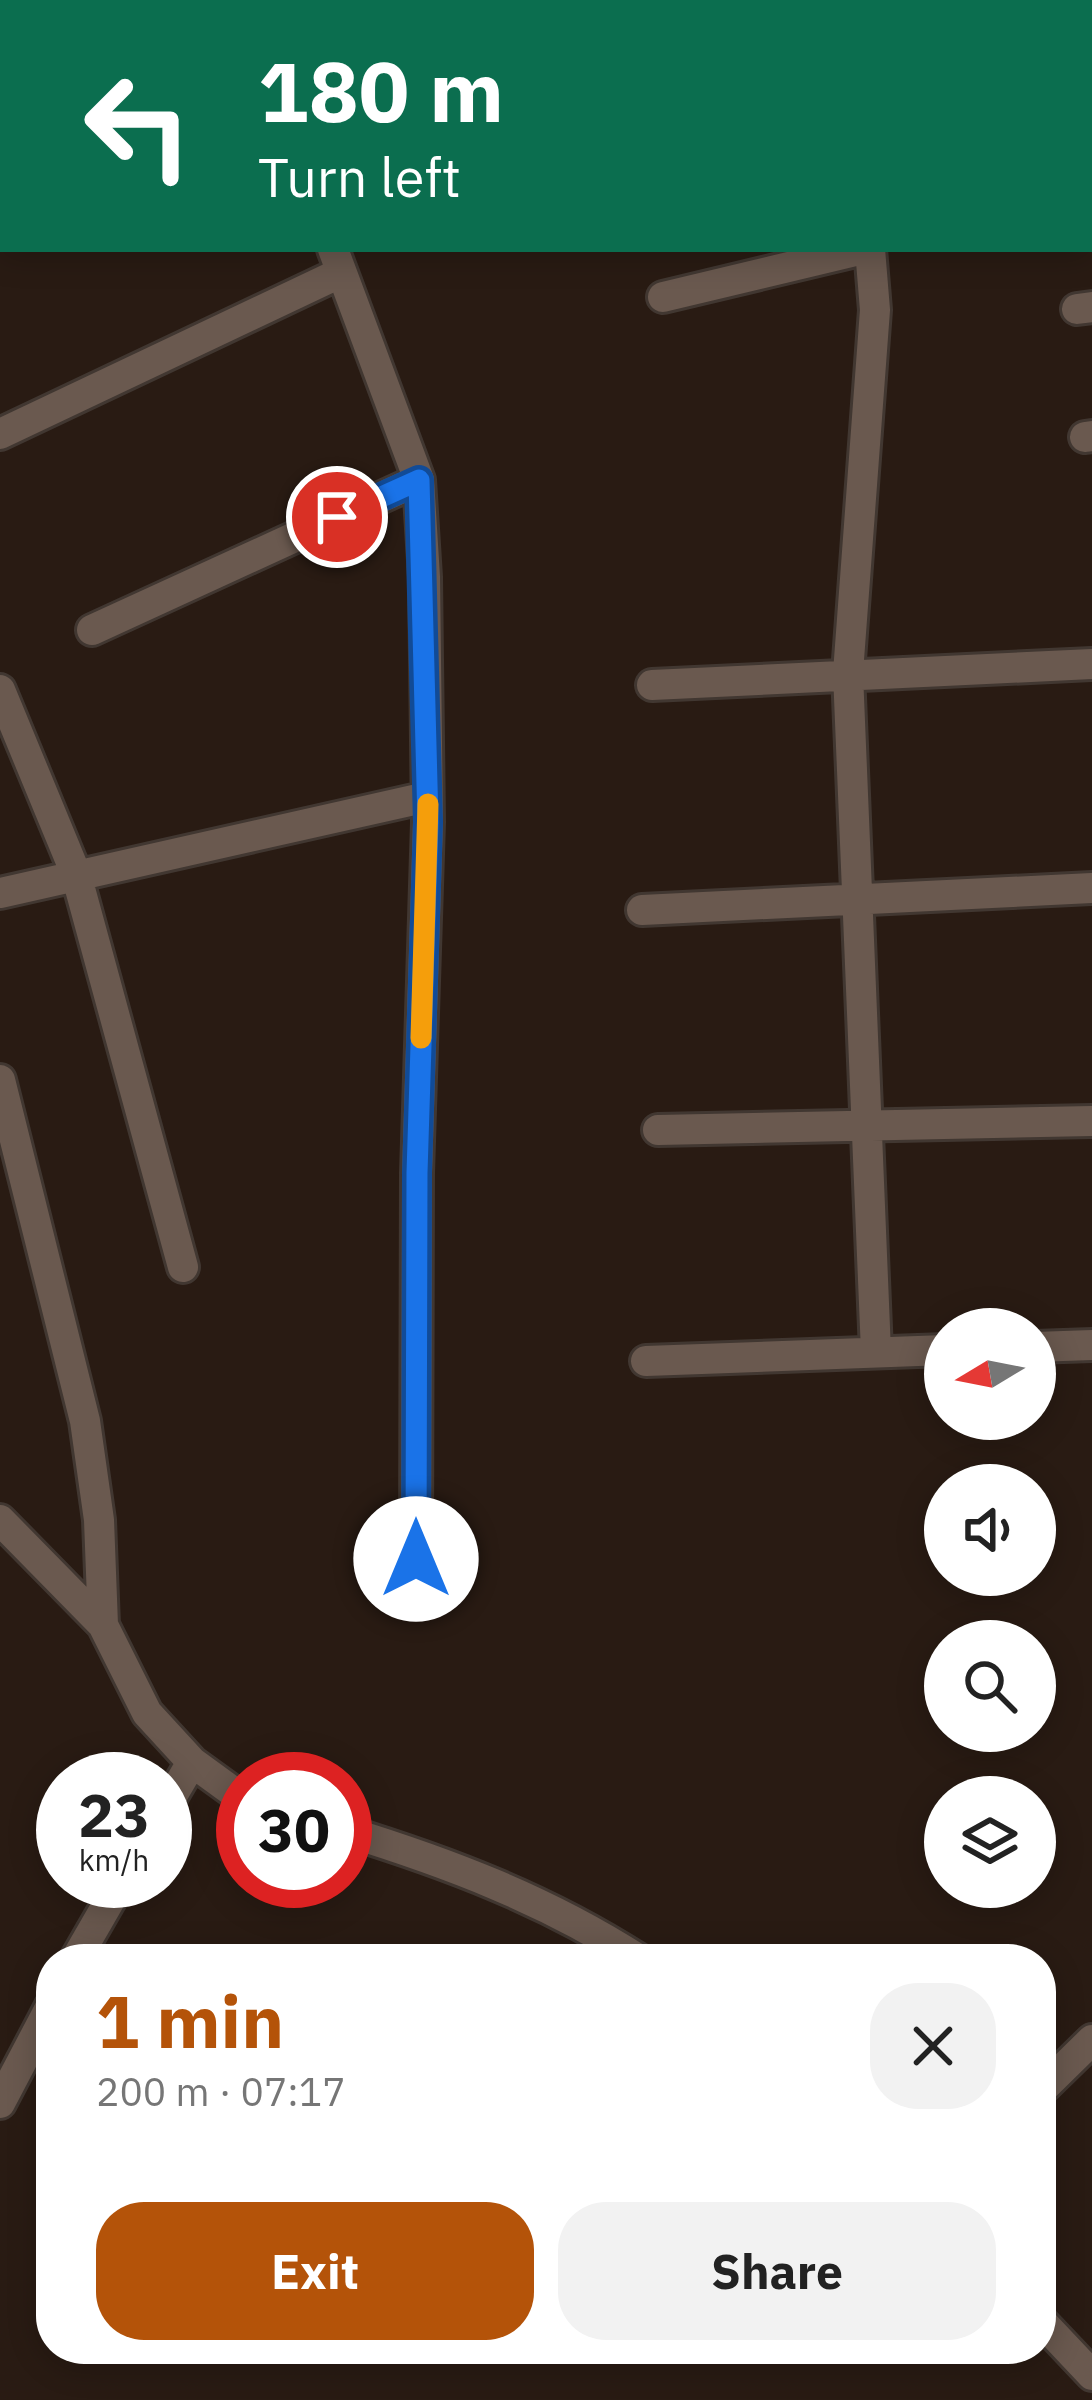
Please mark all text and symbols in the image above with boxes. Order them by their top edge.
text: 180 m [258,36,504,145]
icon: left [60,48,216,204]
text: Turn left [258,142,461,212]
pin [286,466,388,568]
icon: arrive [304,484,370,550]
north arrow [924,1308,1056,1440]
map controls [924,1308,1056,1908]
button: sound [924,1464,1056,1596]
position arrow [353,1496,479,1622]
button: search [924,1620,1056,1752]
speed limit sign: 30 [216,1752,372,1908]
text: 23 [78,1775,150,1854]
button: layers [924,1776,1056,1908]
text: km/h [79,1840,149,1879]
text: 1 min [96,1974,284,2068]
button: close [870,1983,996,2109]
text: 200 m · 07:17 [96,2066,346,2117]
button: Exit [96,2202,534,2340]
button: Share [558,2202,996,2340]

